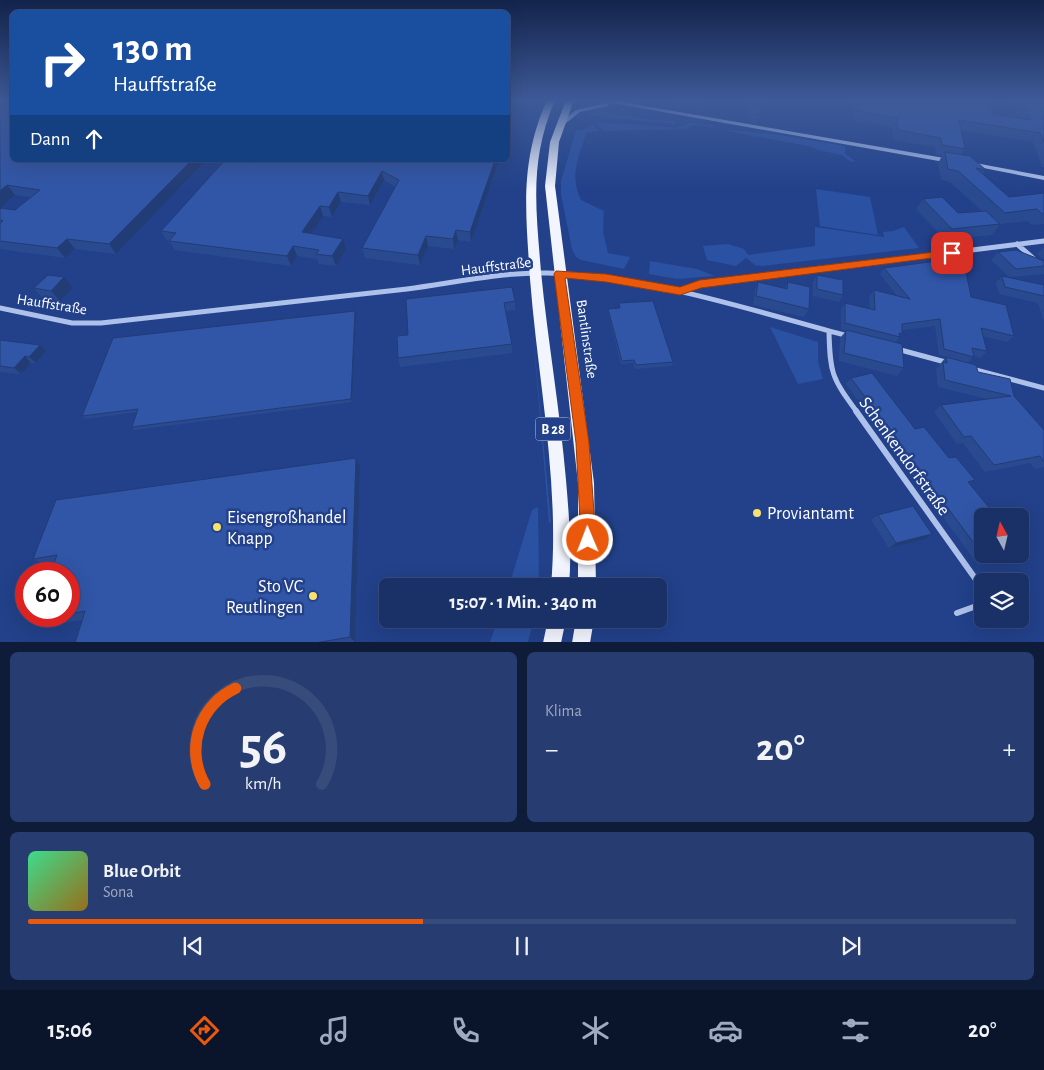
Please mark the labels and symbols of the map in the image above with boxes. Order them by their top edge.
pin [931,232,973,274]
street label: Hauffstraße [460,255,532,278]
street label: Hauffstraße [16,292,88,317]
street label: Bantlinstraße [574,299,599,380]
street label: Schenkendorfstraße [855,394,953,519]
road number: B 28 [536,418,570,440]
place label: Proviantamt [767,505,854,523]
marker: Proviantamt [751,507,763,519]
north arrow [974,508,1029,562]
place label: Eisengroßhandel Knapp [227,509,346,548]
position arrow [561,513,613,565]
marker: Eisengroßhandel Knapp [211,521,223,533]
speed limit sign: 60 [15,562,80,627]
place label: Sto VC Reutlingen [226,578,303,617]
marker: Sto VC Reutlingen [307,590,319,602]

